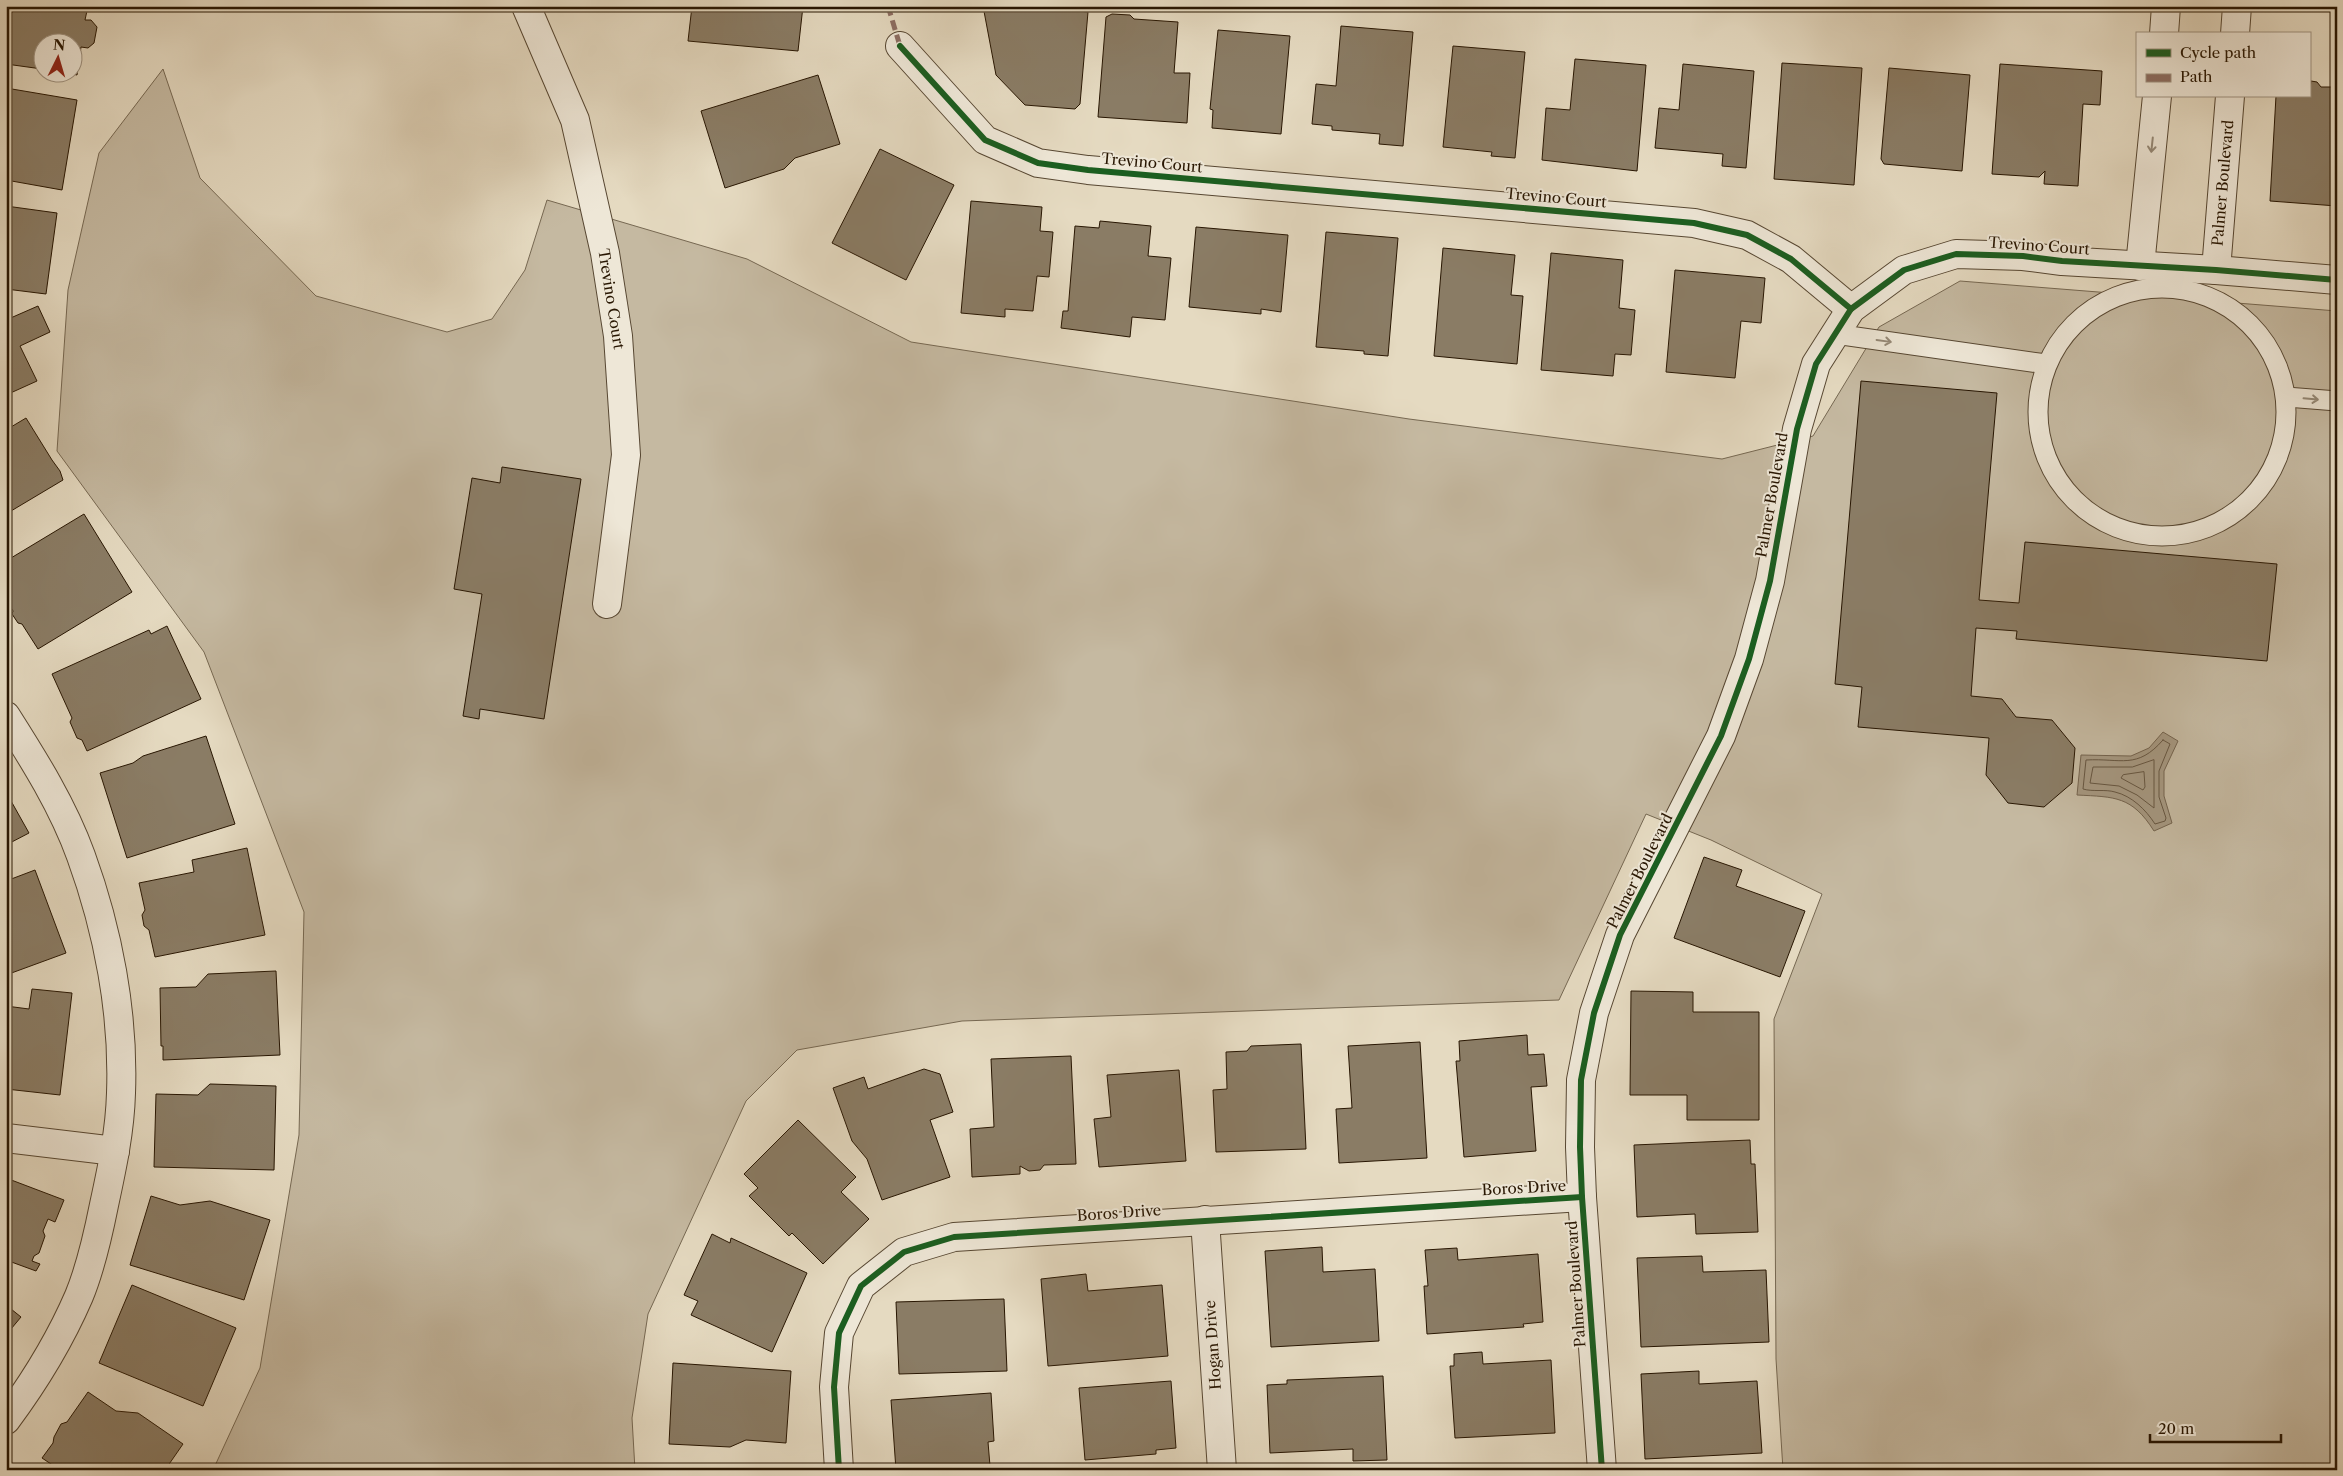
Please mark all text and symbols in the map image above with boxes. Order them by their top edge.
north arrow [32,32,82,82]
legend [2136,32,2310,98]
text: N [52,36,66,55]
text: Cycle path [2180,43,2257,62]
text: Path [2180,67,2213,86]
street label: Palmer Boulevard [2208,119,2237,247]
one-way arrow [2148,136,2157,152]
street label: Trevino Court [1101,149,1204,176]
street label: Trevino Court [1505,184,1608,211]
street label: Trevino Court [1988,232,2091,259]
street label: Trevino Court [594,247,629,351]
one-way arrow [1875,336,1891,346]
one-way arrow [2303,394,2319,403]
street label: Palmer Boulevard [1751,431,1792,559]
street label: Palmer Boulevard [1602,810,1677,932]
street label: Boros Drive [1481,1176,1567,1199]
street label: Boros Drive [1076,1200,1162,1225]
street label: Palmer Boulevard [1562,1220,1589,1348]
street label: Hogan Drive [1200,1300,1225,1391]
scale bar [2150,1411,2282,1443]
text: 20 m [2158,1419,2194,1438]

